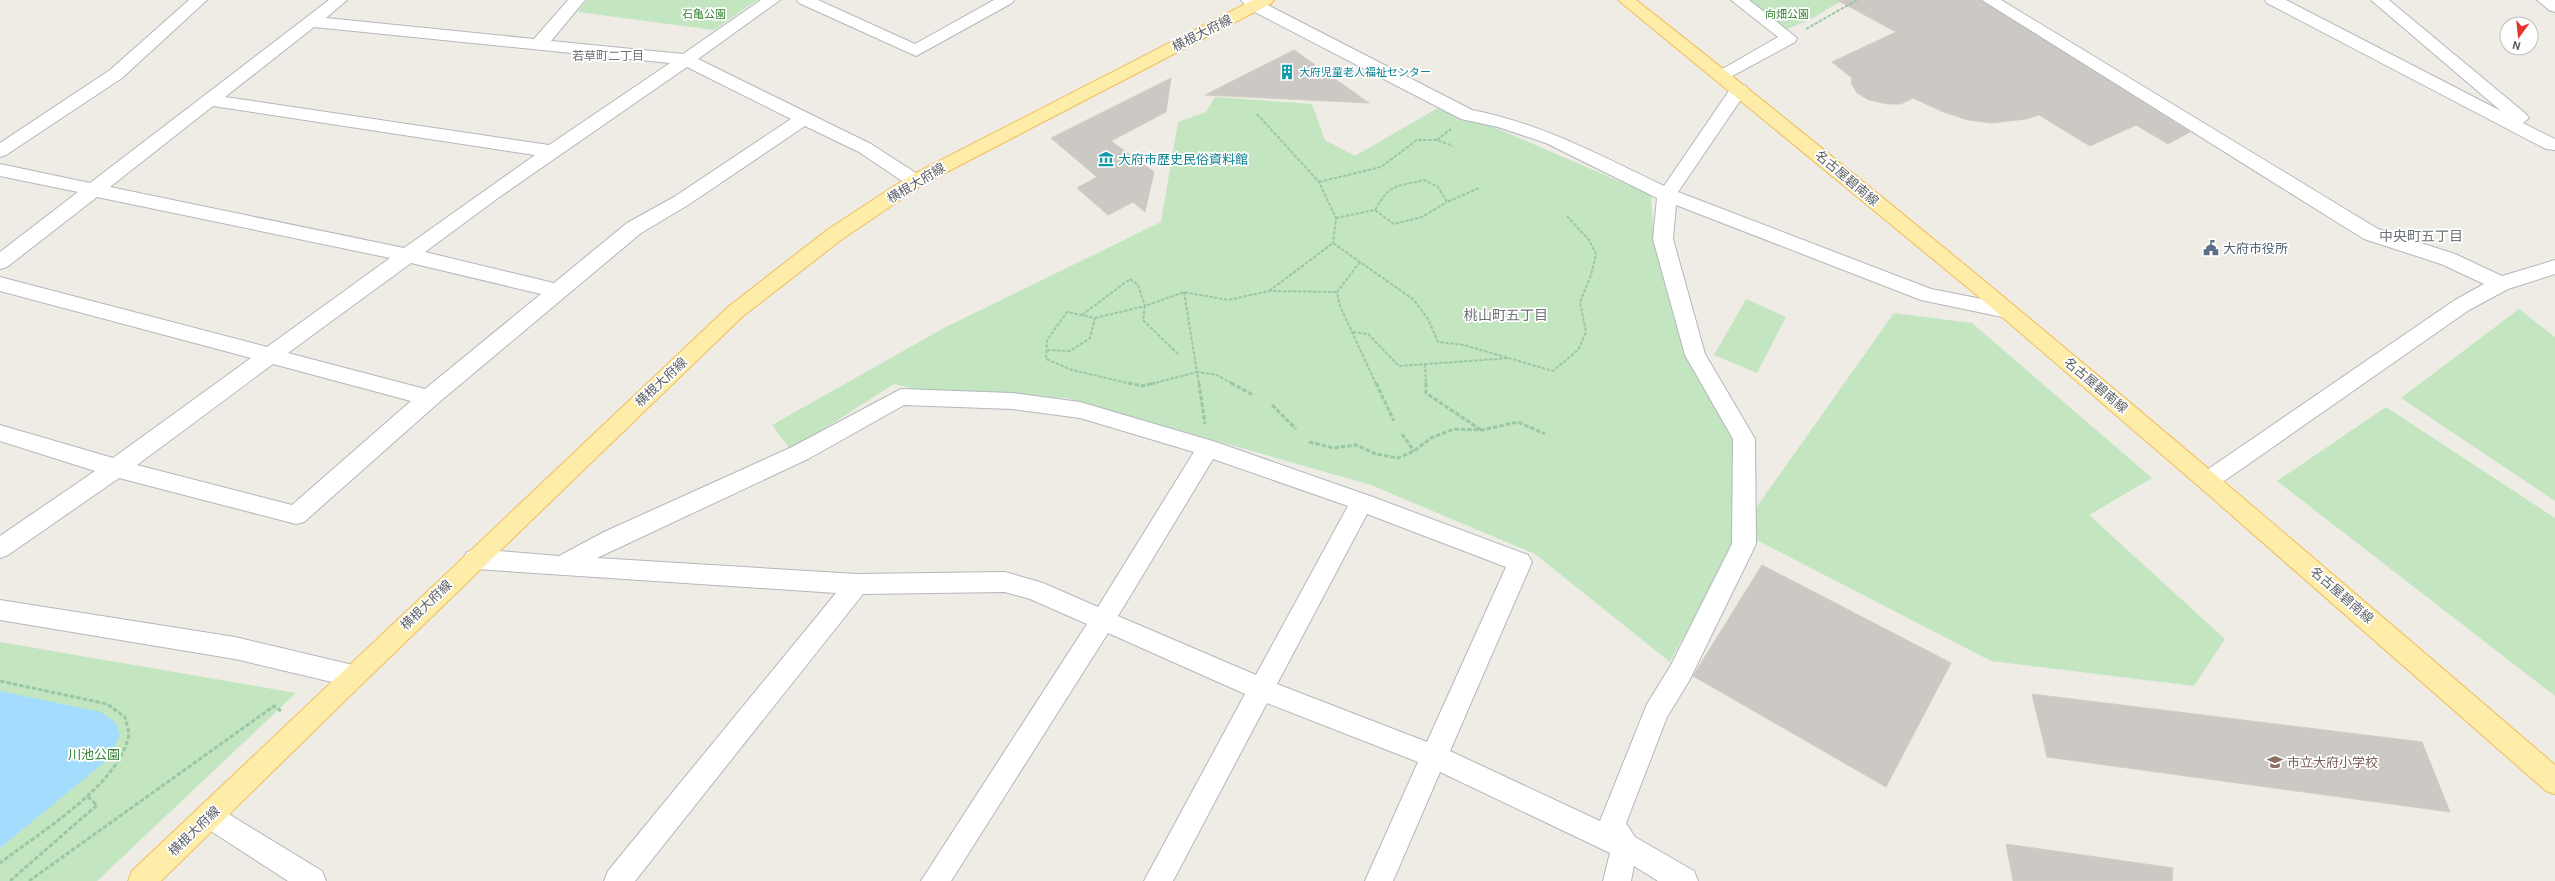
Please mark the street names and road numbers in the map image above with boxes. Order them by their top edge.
street label: 横根大府線 [1170,12,1234,54]
street label: 名古屋碧南線 [1812,147,1882,209]
street label: 横根大府線 [884,160,948,206]
street label: 横根大府線 [632,354,690,410]
street label: 名古屋碧南線 [2061,354,2131,416]
street label: 名古屋碧南線 [2308,564,2376,626]
street label: 横根大府線 [397,577,455,633]
street label: 横根大府線 [165,803,223,859]

